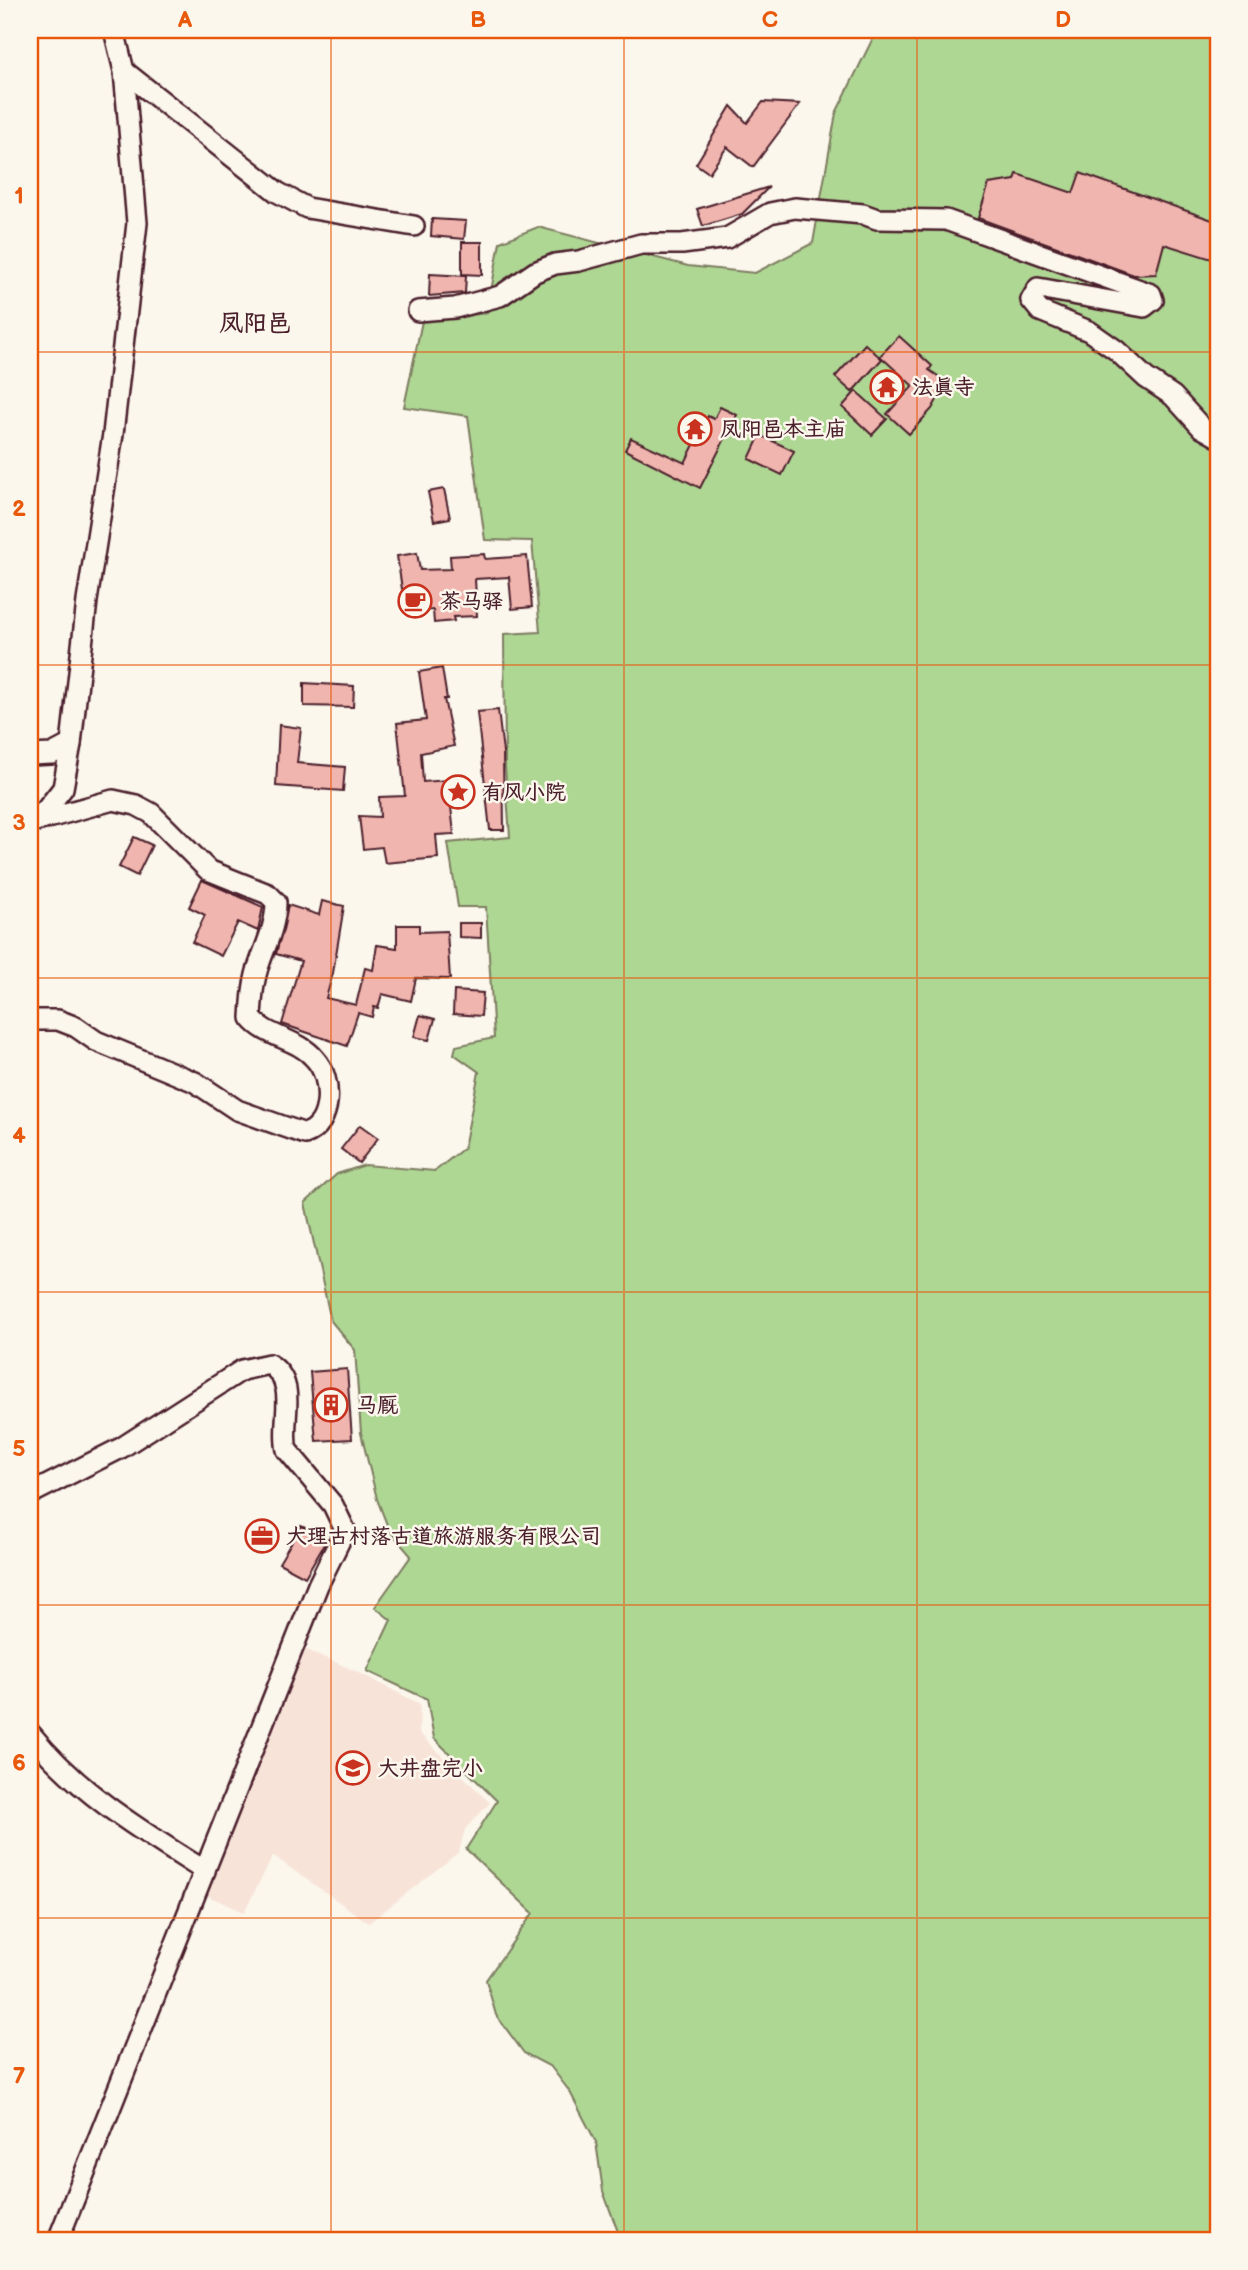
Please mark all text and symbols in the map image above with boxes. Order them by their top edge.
text: A [177,6,193,34]
text: B [470,6,486,34]
text: C [762,6,778,34]
text: D [1055,6,1071,34]
text: 1 [14,182,24,210]
district label: 凤阳邑 [219,309,291,338]
temple icon: 法真寺 [868,368,906,406]
place label: 法真寺 [912,375,975,400]
temple icon: 凤阳邑本主庙 [676,410,714,448]
place label: 凤阳邑本主庙 [720,417,846,442]
text: 2 [12,495,26,523]
cafe icon: 茶马驿 [396,582,434,620]
place label: 茶马驿 [440,589,503,614]
place icon: 有风小院 [439,773,477,811]
place label: 有风小院 [482,780,566,805]
text: 3 [12,809,26,837]
text: 4 [12,1122,26,1150]
building icon: 马厩 [312,1386,350,1424]
place label: 马厩 [356,1393,398,1418]
text: 5 [12,1435,26,1463]
office icon: 大理古村落古道旅游服务有限公司 [243,1517,281,1555]
place label: 大理古村落古道旅游服务有限公司 [286,1524,601,1549]
text: 6 [12,1749,26,1777]
school or university icon: 大井盘完小 [334,1749,372,1787]
place label: 大井盘完小 [378,1756,483,1781]
text: 7 [13,2062,26,2090]

